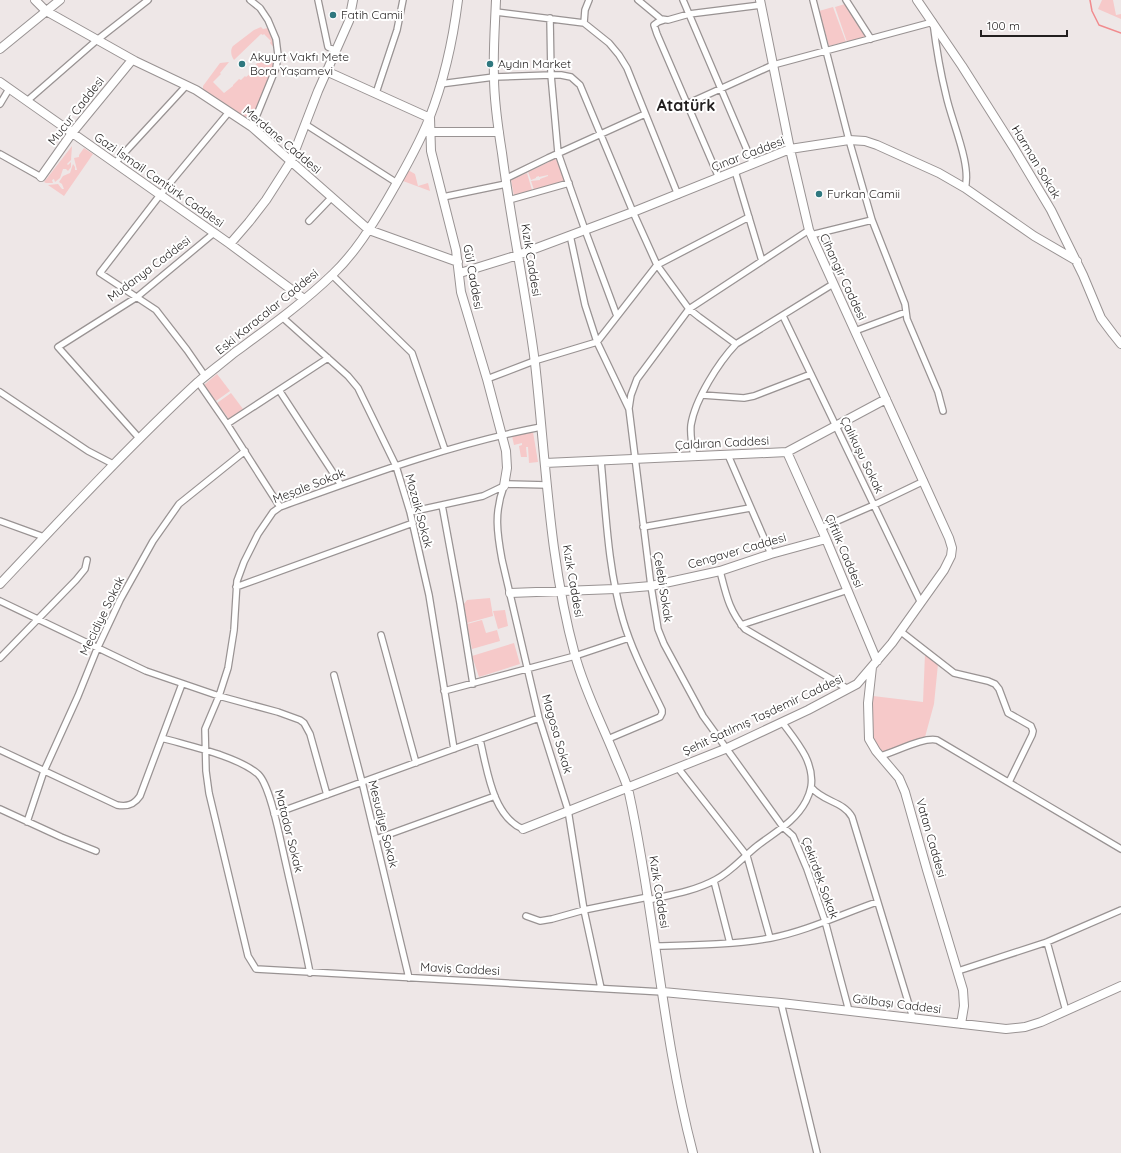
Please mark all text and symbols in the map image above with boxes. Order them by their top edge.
place label: Fatih Camii [341,7,403,22]
marker: Fatih Camii [328,10,338,20]
scale bar [981,12,1067,38]
text: 100 m [987,18,1020,33]
place label: Akyurt Vakfı Mete Bora Yaşamevi [250,49,349,78]
place label: Aydın Market [498,56,571,71]
marker: Akyurt Vakfı Mete Bora Yaşamevi [237,59,247,69]
marker: Aydın Market [485,59,495,69]
street label: Mucur Caddesi [44,74,107,148]
district label: Atatürk [657,95,715,115]
street label: Merdane Caddesi [240,103,324,177]
street label: Harman Sokak [1009,122,1064,201]
street label: Gazi İsmail Cantürk Caddesi [92,129,227,230]
street label: Çınar Caddesi [709,133,787,174]
place label: Furkan Camii [827,186,900,201]
marker: Furkan Camii [814,189,824,199]
street label: Kızık Caddesi [518,223,545,297]
street label: Cihangir Caddesi [817,231,870,323]
street label: Mudanya Caddesi [104,232,193,305]
street label: Gül Caddesi [460,243,487,311]
street label: Eski Karacalar Caddesi [212,266,321,358]
street label: Çalıkuşu Sokak [837,414,887,496]
street label: Çaldıran Caddesi [675,433,769,452]
street label: Meşale Sokak [270,465,347,506]
street label: Mozaik Sokak [402,472,437,550]
street label: Çiftlik Caddesi [822,512,867,590]
street label: Cengaver Caddesi [686,529,788,572]
street label: Kızık Caddesi [560,544,587,618]
street label: Çelebi Sokak [651,551,676,623]
street label: Mecidiye Sokak [76,574,127,658]
street label: Şehit Satılmış Taşdemir Caddesi [680,671,845,758]
street label: Magosa Sokak [539,692,576,775]
street label: Mesudiye Sokak [365,778,402,869]
street label: Matador Sokak [272,788,307,874]
street label: Vatan Caddesi [913,797,950,879]
street label: Çekirdek Sokak [799,835,842,921]
street label: Kızık Caddesi [646,855,673,929]
street label: Maviş Caddesi [420,959,500,978]
street label: Gölbaşı Caddesi [852,991,942,1016]

